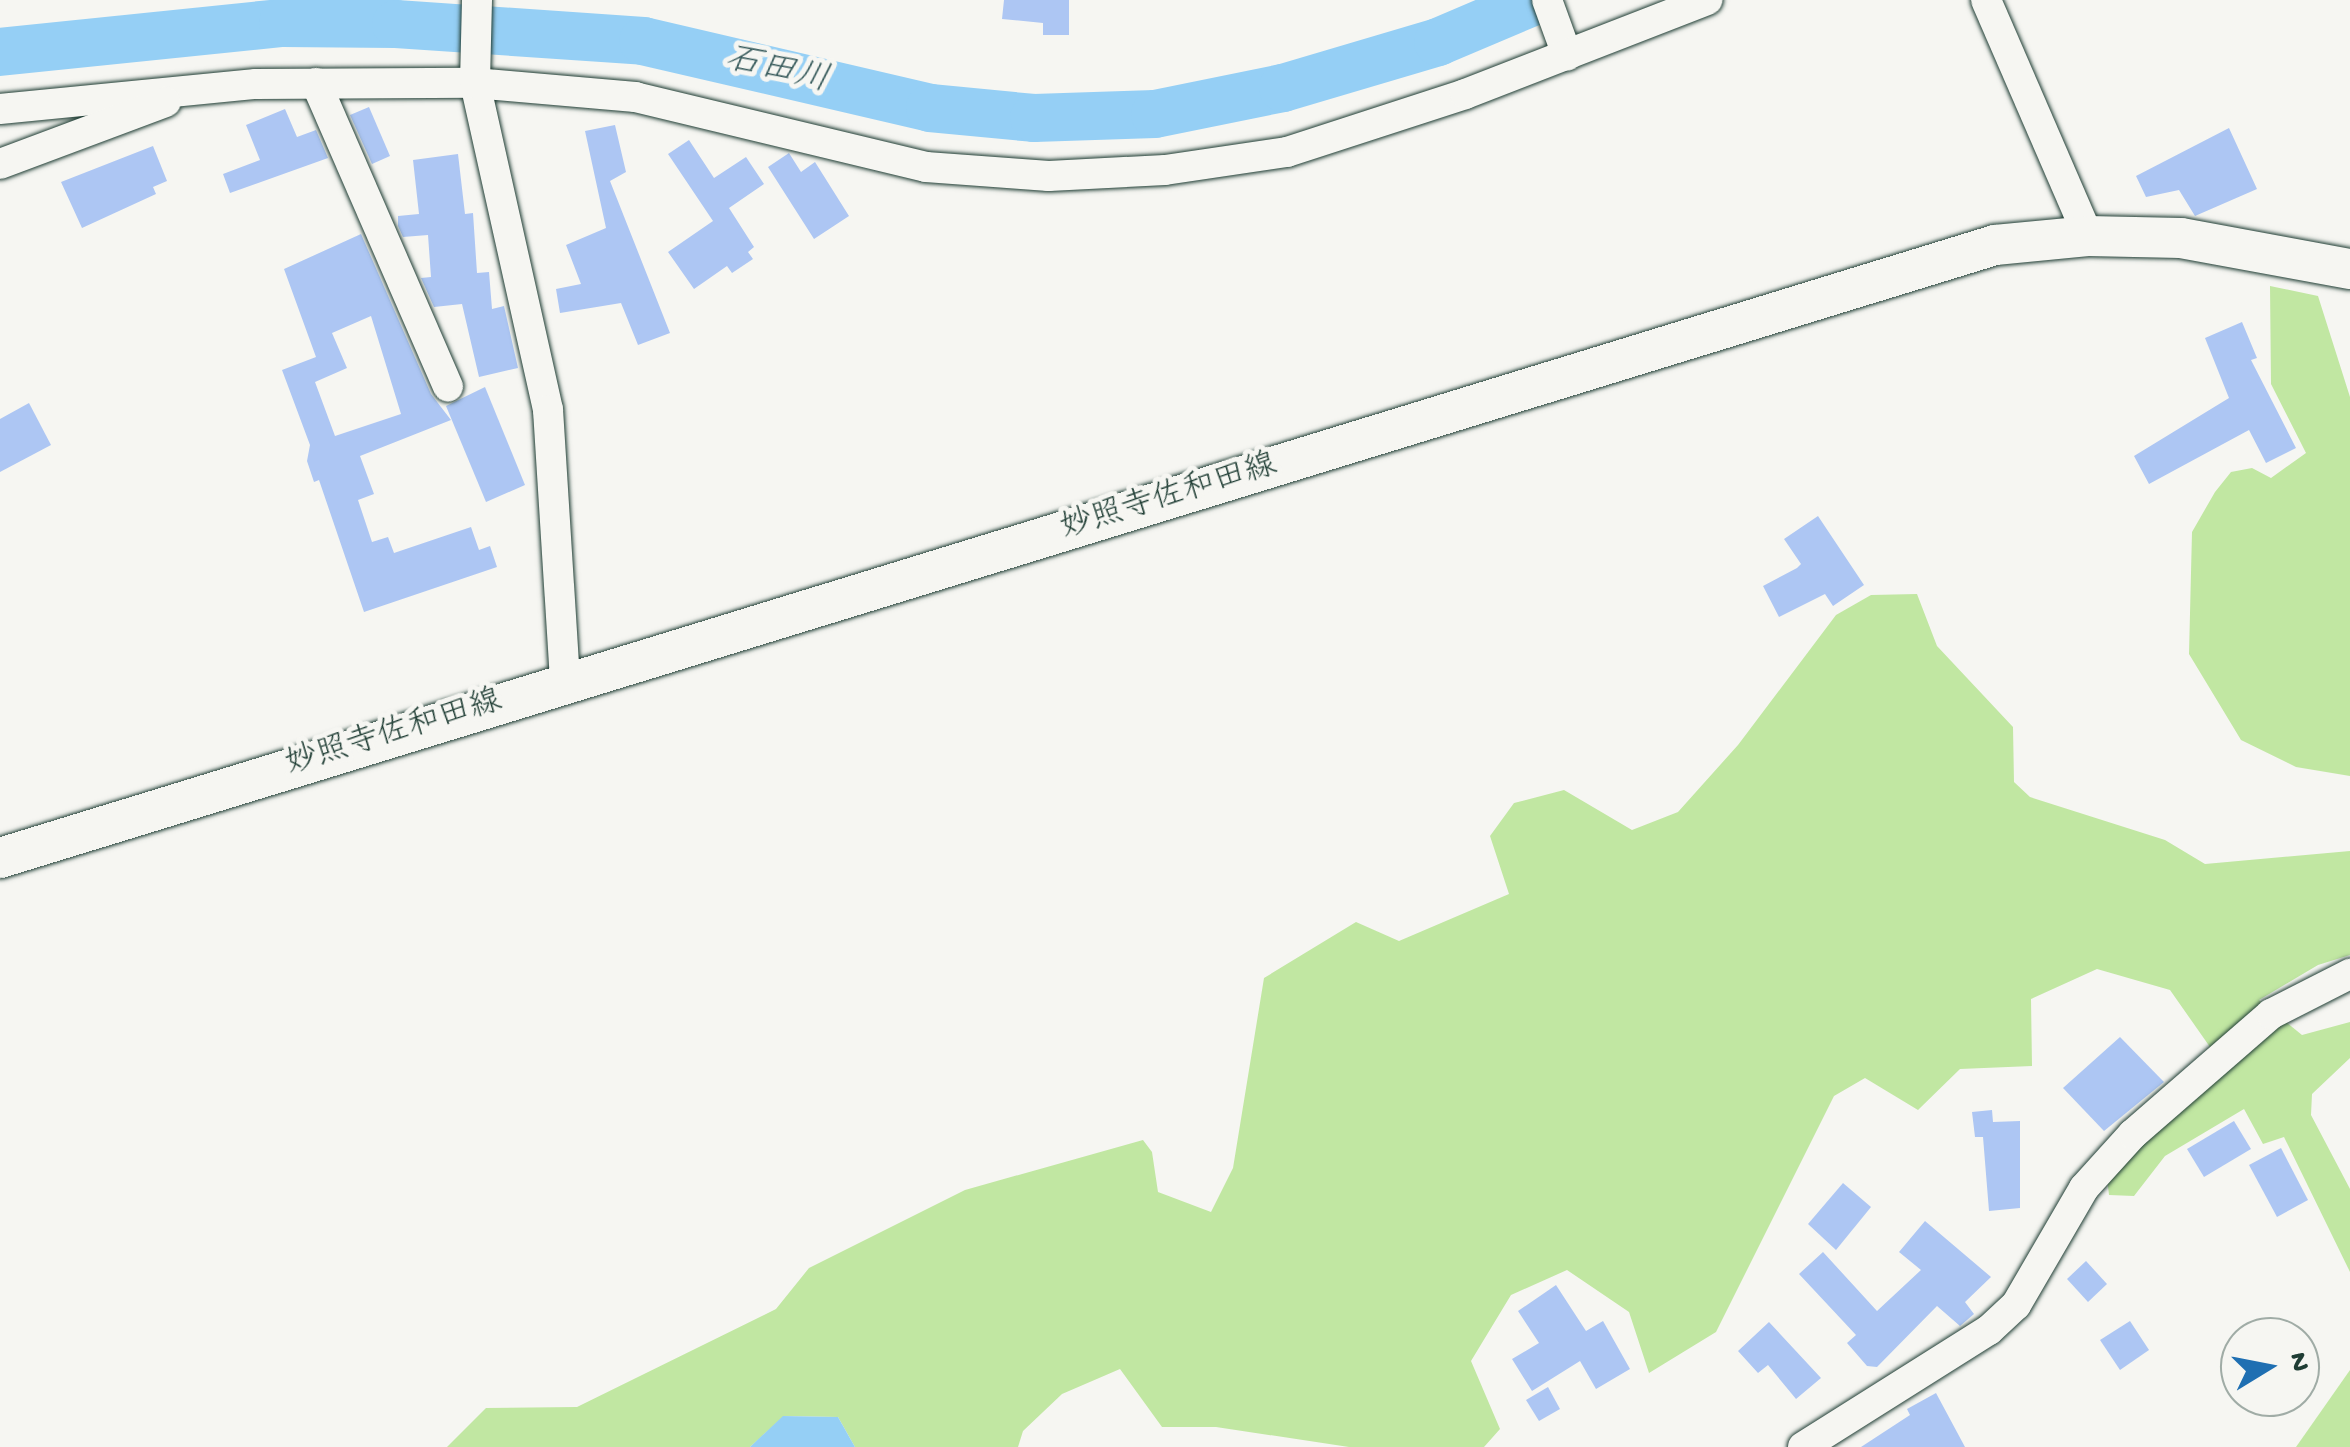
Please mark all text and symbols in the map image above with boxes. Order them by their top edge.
water label: 石田川 [721,40,833,104]
street label: 妙照寺佐和田線 [1056,447,1282,549]
street label: 妙照寺佐和田線 [281,683,507,785]
north arrow [2220,1317,2320,1417]
text: N [2280,1350,2316,1374]

